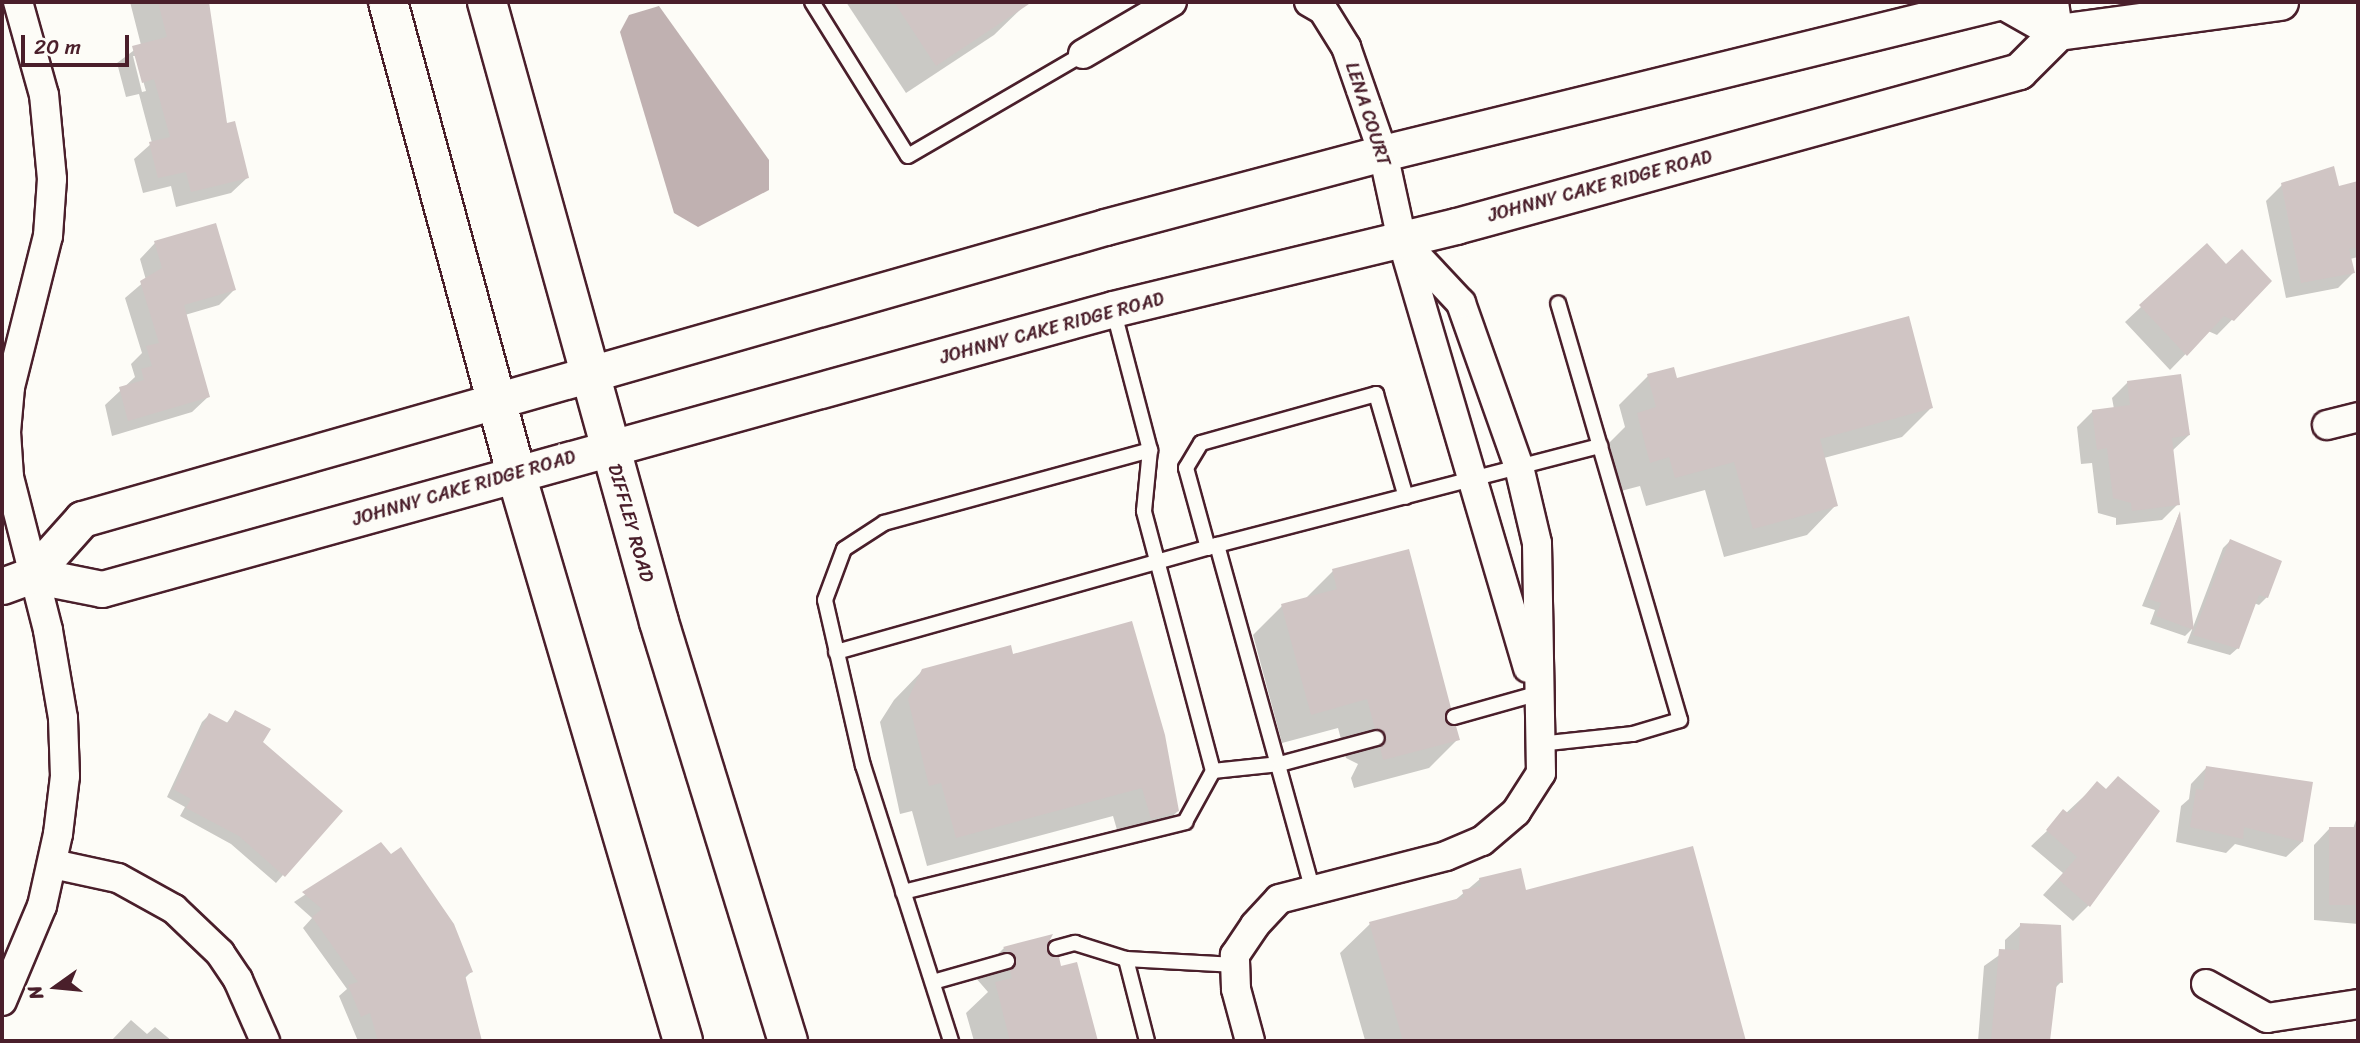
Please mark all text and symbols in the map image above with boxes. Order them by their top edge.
scale bar [24,21,133,65]
text: 20 m [34,28,81,66]
street label: LENA COURT [1341,59,1395,169]
street label: JOHNNY CAKE RIDGE ROAD [1484,145,1716,227]
street label: JOHNNY CAKE RIDGE ROAD [936,287,1168,369]
street label: JOHNNY CAKE RIDGE ROAD [349,445,579,531]
street label: DIFFLEY ROAD [603,461,659,585]
north arrow [21,952,91,1022]
text: N [18,982,53,1003]

